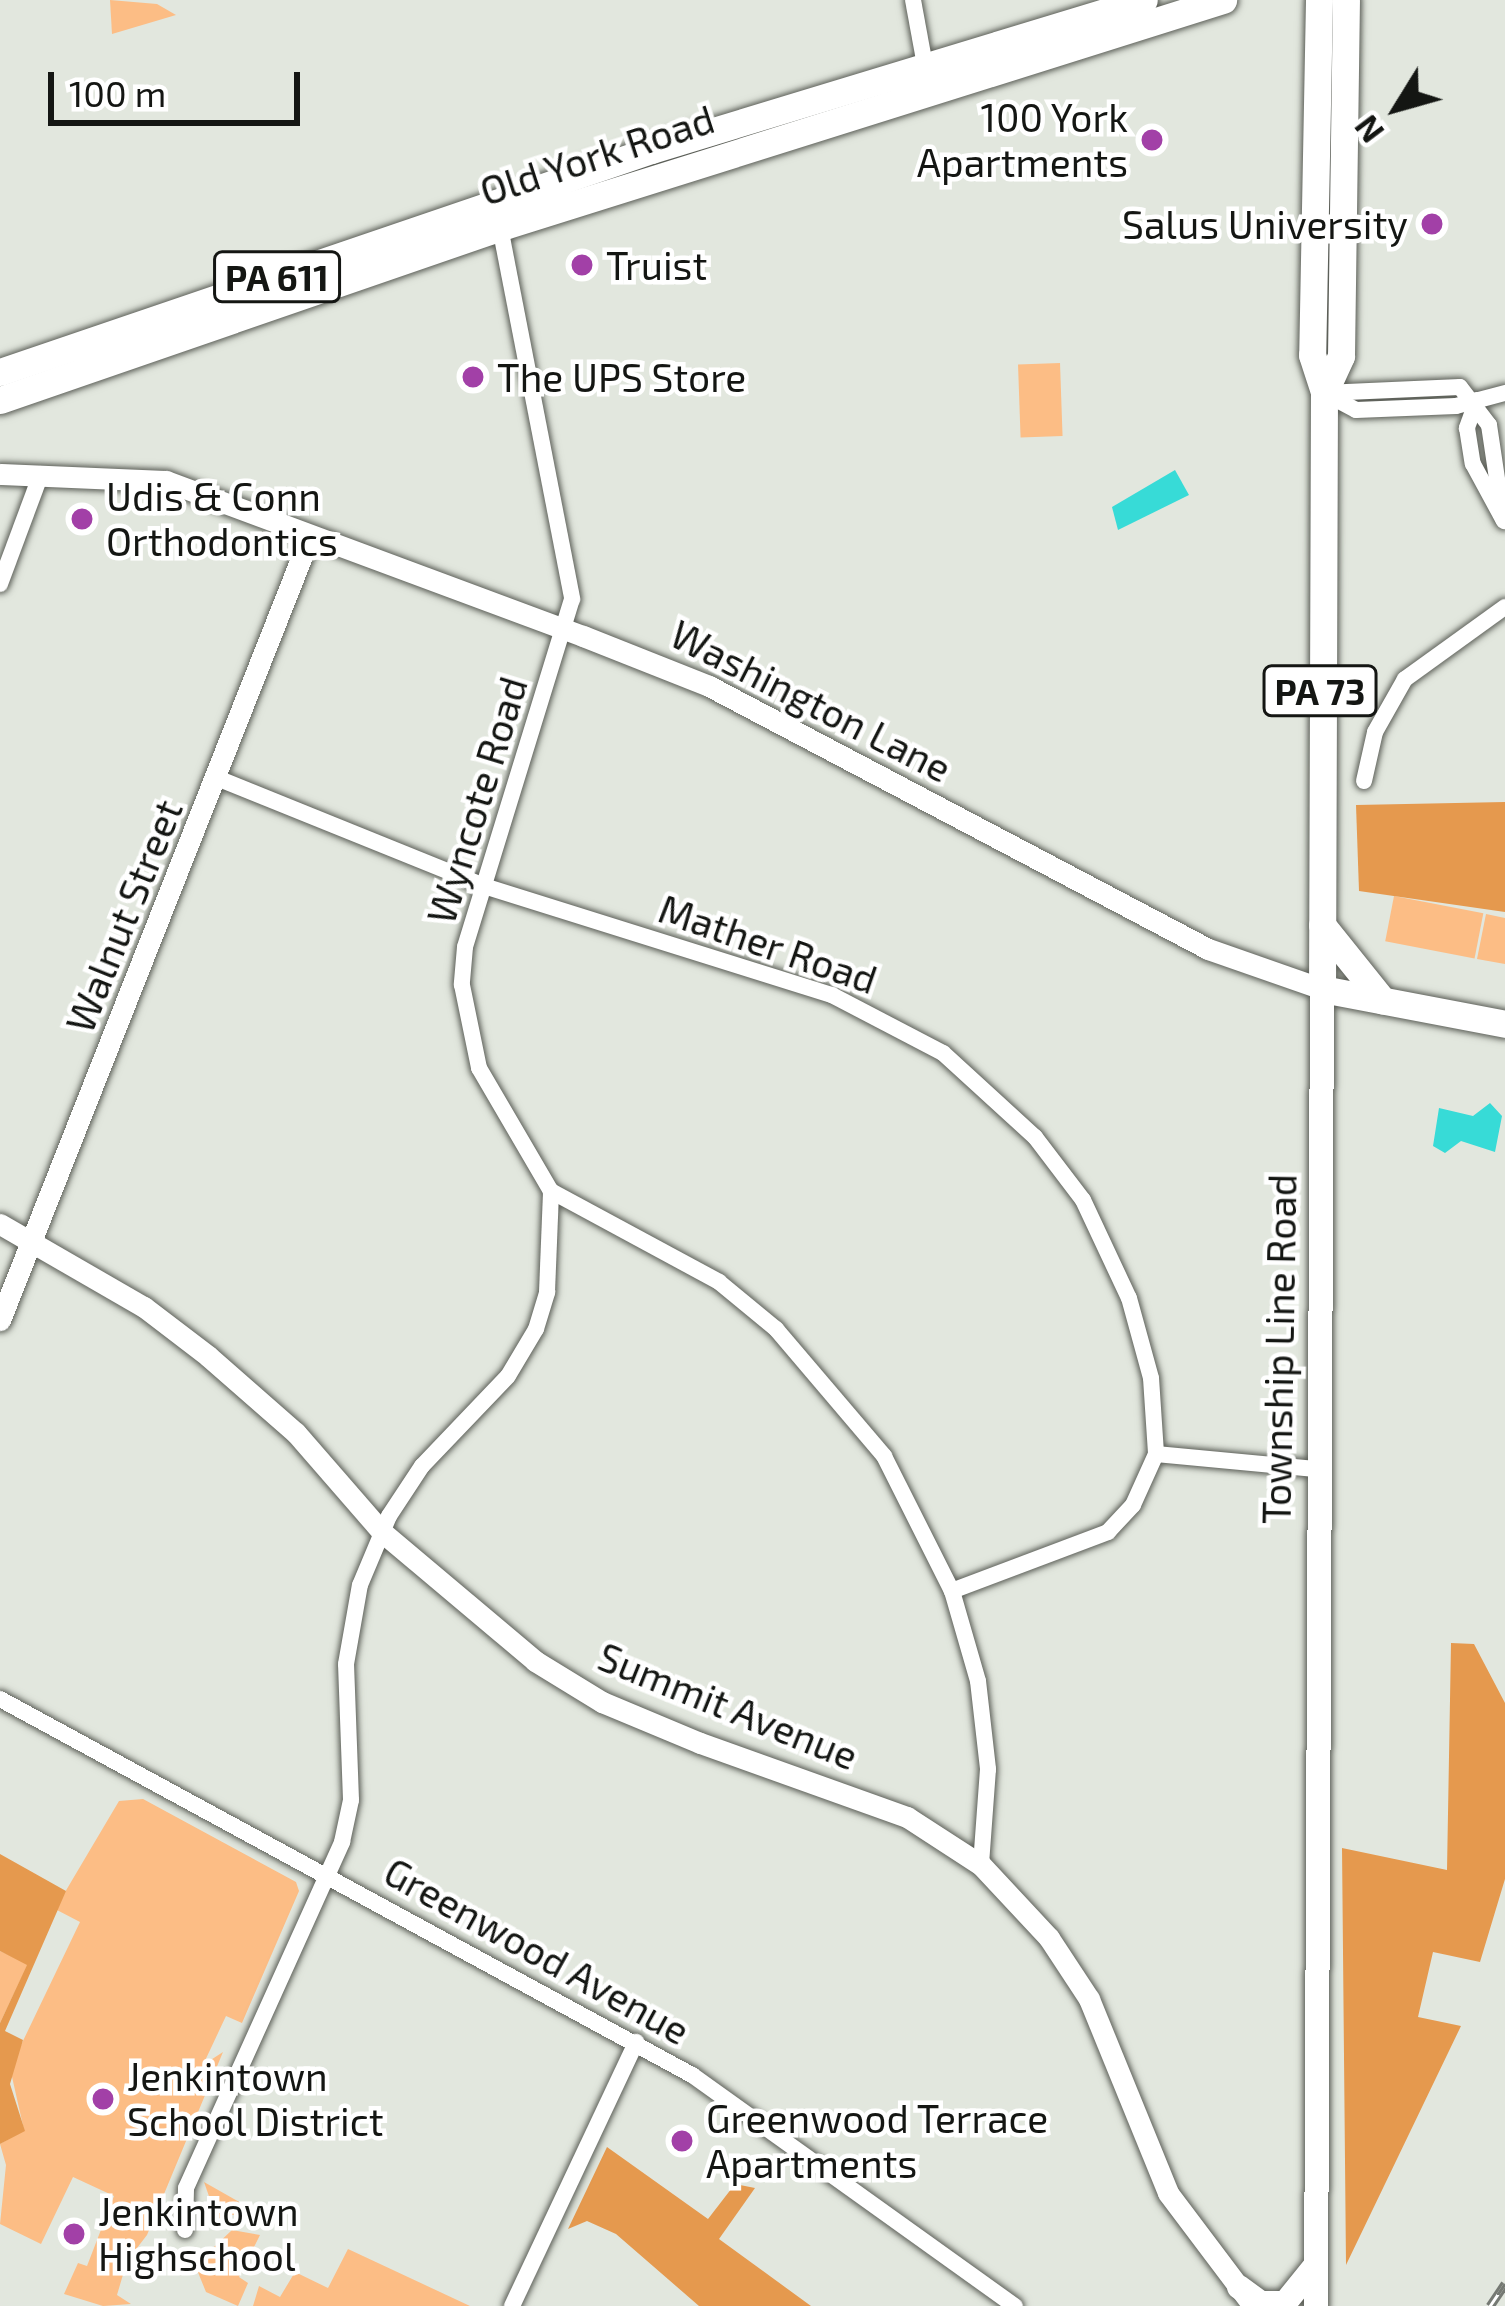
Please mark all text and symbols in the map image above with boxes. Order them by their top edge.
scale bar [54,48,306,122]
north arrow [1337,48,1457,168]
text: 100 m [69,71,166,114]
street label: Old York Road [474,95,720,215]
place label: 100 York Apartments [917,95,1128,186]
text: N [1345,108,1391,151]
marker: 100 York Apartments [1139,127,1165,153]
place label: Salus University [1122,201,1408,247]
marker: Salus University [1419,211,1445,237]
place label: Truist [606,242,707,288]
road number: PA 611 [211,247,343,307]
marker: Truist [569,252,595,278]
place label: The UPS Store [497,354,746,400]
marker: The UPS Store [460,364,486,390]
place label: Udis & Conn Orthodontics [106,474,338,565]
marker: Udis & Conn Orthodontics [69,506,95,532]
street label: Washington Lane [663,610,959,792]
road number: PA 73 [1260,661,1380,721]
street label: Wyncote Road [417,671,537,929]
street label: Walnut Street [56,793,192,1039]
street label: Mather Road [652,885,884,1003]
street label: Township Line Road [1253,1173,1305,1525]
street label: Summit Avenue [591,1633,865,1779]
street label: Greenwood Avenue [376,1848,698,2054]
place label: Jenkintown School District [127,2054,385,2145]
marker: Jenkintown School District [90,2086,116,2112]
place label: Greenwood Terrace Apartments [706,2096,1049,2187]
marker: Greenwood Terrace Apartments [669,2128,695,2154]
place label: Jenkintown Highschool [98,2189,299,2280]
marker: Jenkintown Highschool [61,2221,87,2247]

